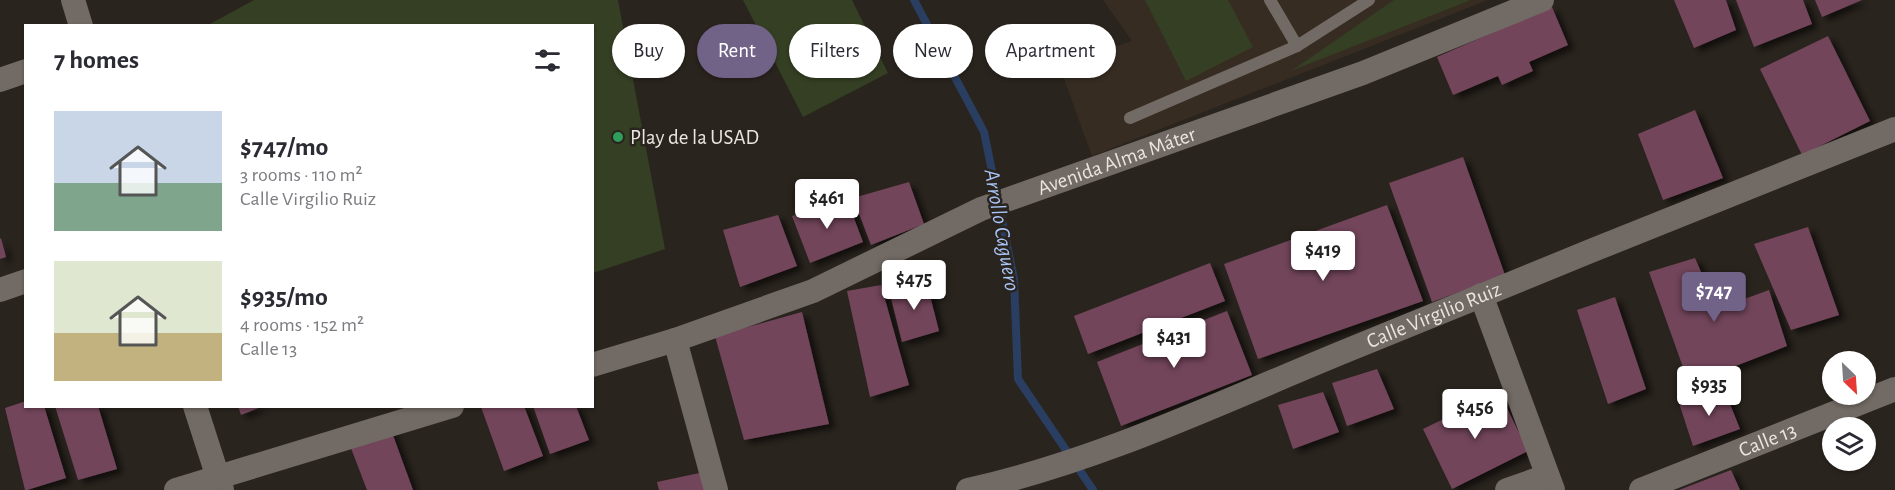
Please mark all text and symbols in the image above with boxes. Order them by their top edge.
chip: Buy [612,24,685,78]
chip: Rent [697,24,777,78]
chip: Filters [789,24,881,78]
chip: New [893,24,973,78]
chip: Apartment [985,24,1116,78]
icon: filters [531,44,564,77]
text: 7 homes [54,47,139,73]
street label: Avenida Alma Máter [1035,123,1199,199]
place label: Play de la USAD [630,127,759,148]
marker: Play de la USAD [611,130,625,144]
text: $747/mo [240,134,328,160]
icon: home [102,135,174,207]
text: 3 rooms · 110 m² [240,165,363,185]
water label: Arrollo Caguero [980,166,1024,293]
pin: $461 [791,179,863,230]
text: $461 [809,188,845,208]
text: Calle Virgilio Ruiz [240,189,376,209]
pin: $419 [1287,231,1359,282]
text: $419 [1305,240,1341,260]
pin: $475 [878,260,950,311]
text: $475 [896,269,932,289]
pin: $747 [1678,272,1750,323]
street label: Calle Virgilio Ruiz [1363,278,1504,352]
text: $747 [1696,281,1732,301]
text: $935/mo [240,284,328,310]
icon: home [102,285,174,357]
text: 4 rooms · 152 m² [240,315,364,335]
pin: $431 [1138,318,1210,369]
text: $431 [1157,327,1191,347]
text: Calle 13 [240,339,297,359]
north arrow [1822,351,1876,405]
map controls [1822,351,1876,471]
pin: $935 [1673,366,1745,417]
text: $935 [1691,375,1727,395]
pin: $456 [1439,389,1511,440]
text: $456 [1456,398,1494,418]
button: layers [1822,417,1876,471]
street label: Calle 13 [1736,419,1799,461]

